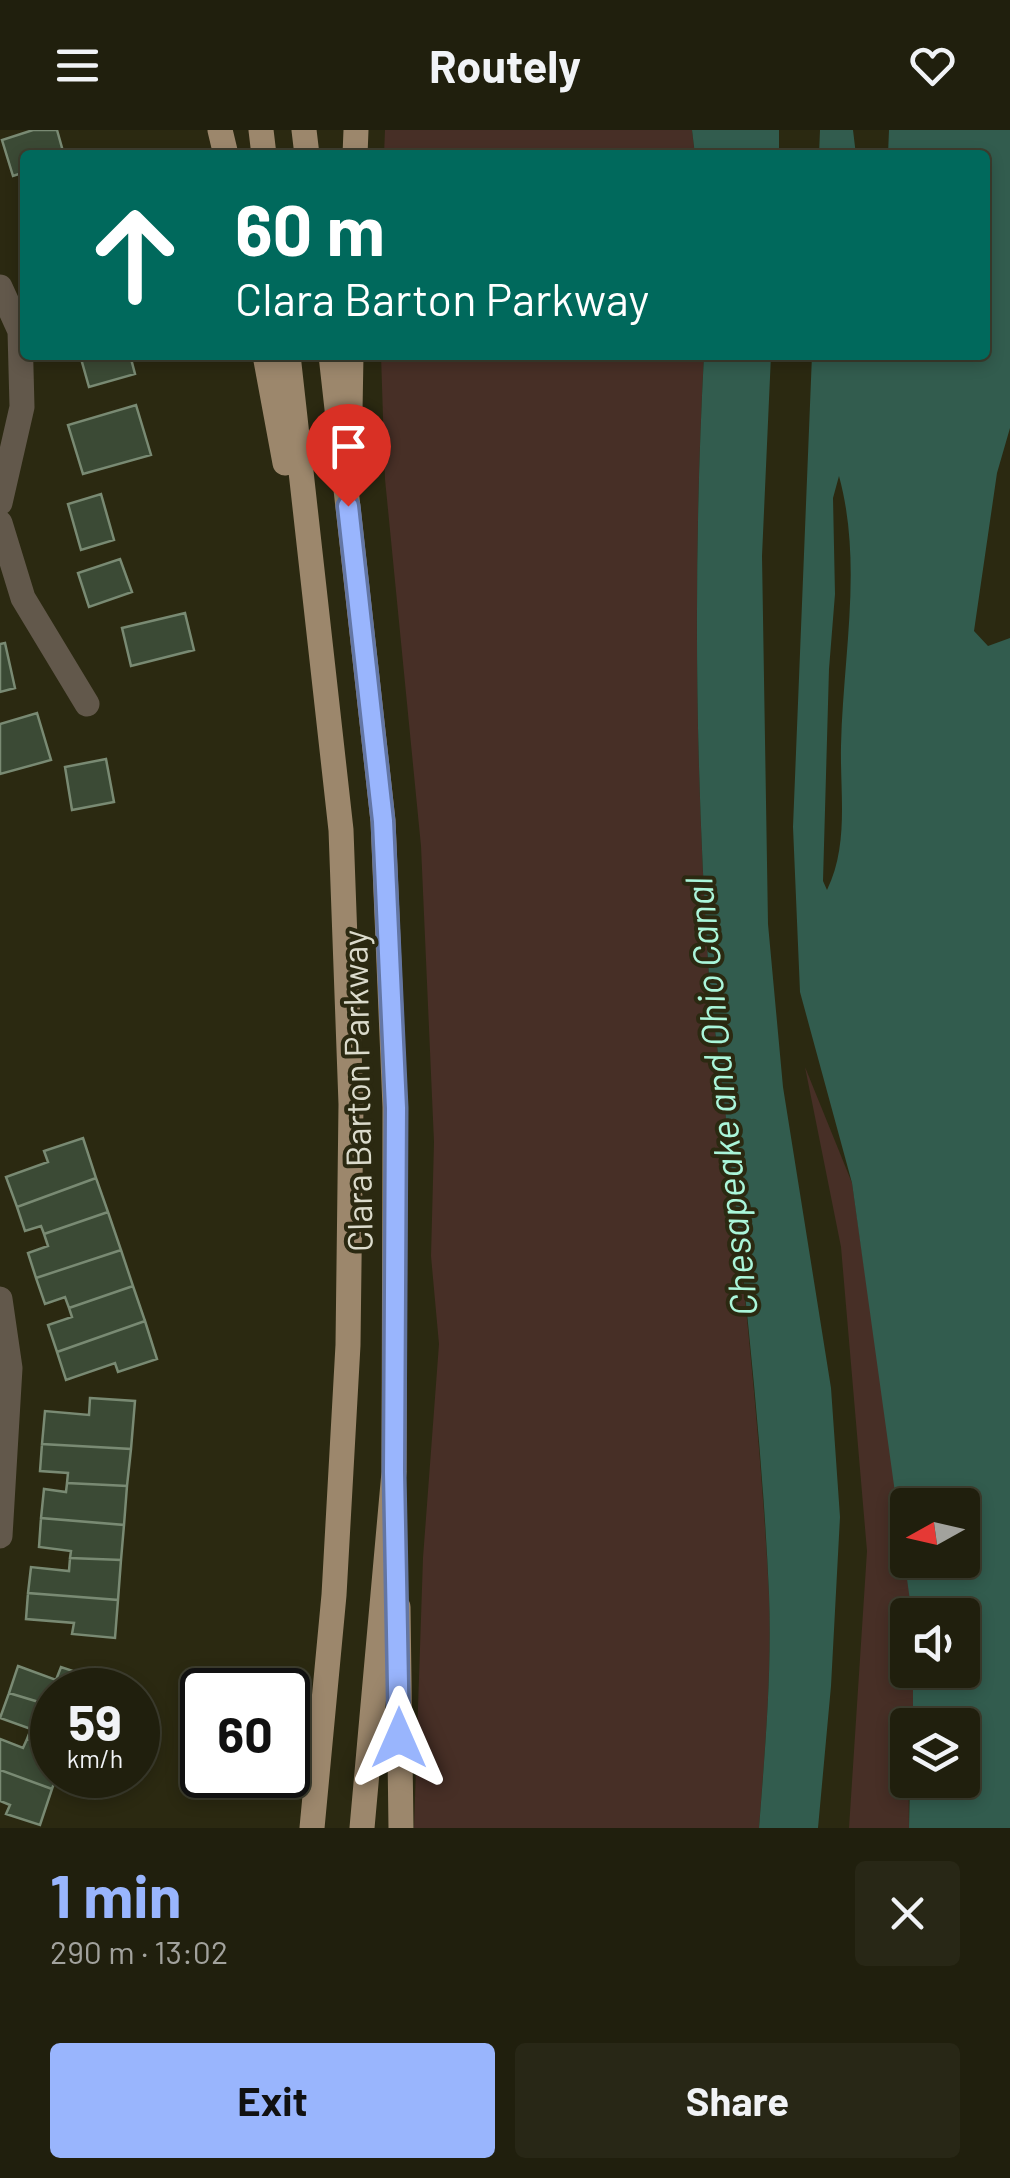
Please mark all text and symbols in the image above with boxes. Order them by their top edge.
icon: menu [50,38,105,93]
text: Routely [429,38,581,92]
icon: heart [905,38,960,93]
text: 60 m [235,186,385,270]
icon: ahead [70,190,200,320]
text: Clara Barton Parkway [235,271,649,325]
pin [306,404,391,507]
icon: arrive [321,419,376,474]
water label: Chesapeake and Ohio Canal [674,875,766,1319]
street label: Clara Barton Parkway [332,930,380,1252]
north arrow [890,1488,980,1578]
map controls [890,1488,980,1798]
button: sound [890,1598,980,1688]
speed limit sign: 60 [180,1668,310,1798]
position arrow [347,1686,451,1790]
text: 59 [68,1691,122,1751]
button: layers [890,1708,980,1798]
text: km/h [67,1743,123,1773]
text: 1 min [50,1858,181,1930]
button: close [855,1861,960,1966]
text: 290 m · 13:02 [50,1932,228,1970]
button: Exit [50,2043,495,2158]
button: Share [515,2043,960,2158]

